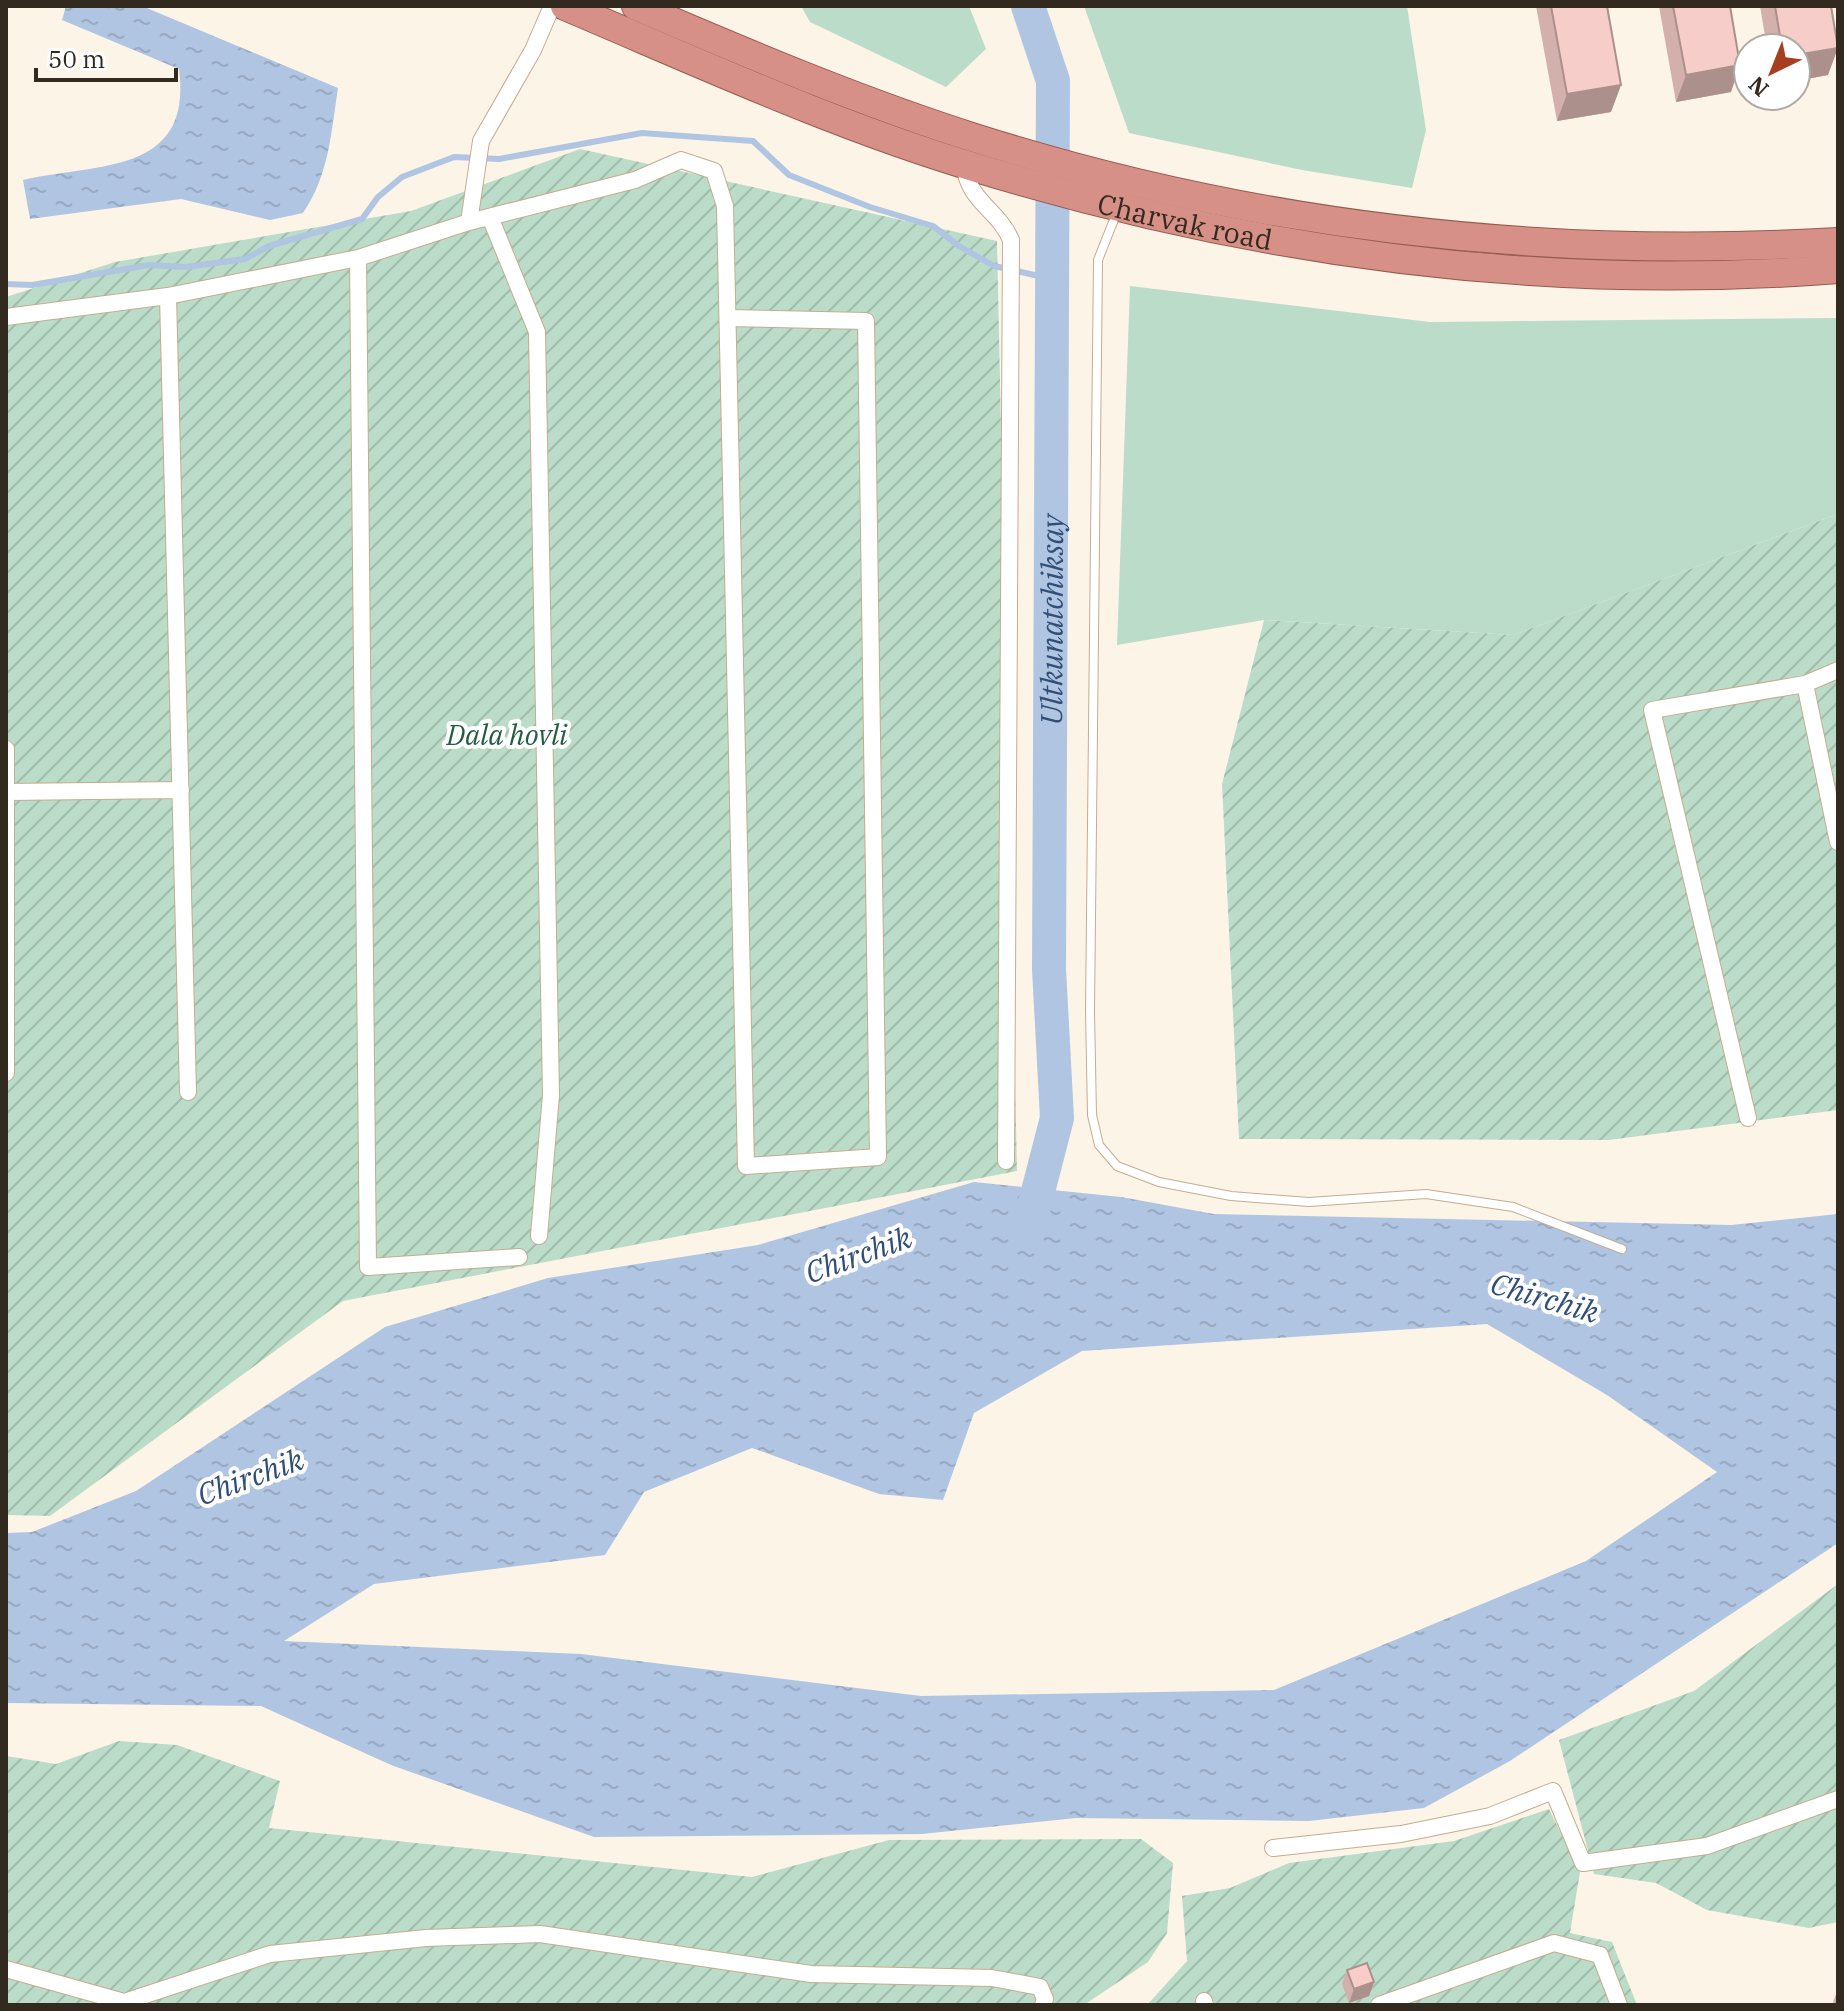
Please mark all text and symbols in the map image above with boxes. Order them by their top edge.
scale bar [36,32,176,82]
north arrow [1732,32,1812,112]
text: 50 m [48,43,105,75]
text: N [1742,70,1774,104]
street label: Charvak road [1094,184,1276,258]
water label: Ultkunatchiksay [1031,512,1071,725]
park label: Dala hovli [446,716,568,753]
water label: Chirchik [799,1217,917,1291]
water label: Chirchik [1487,1263,1604,1331]
water label: Chirchik [191,1439,309,1513]

